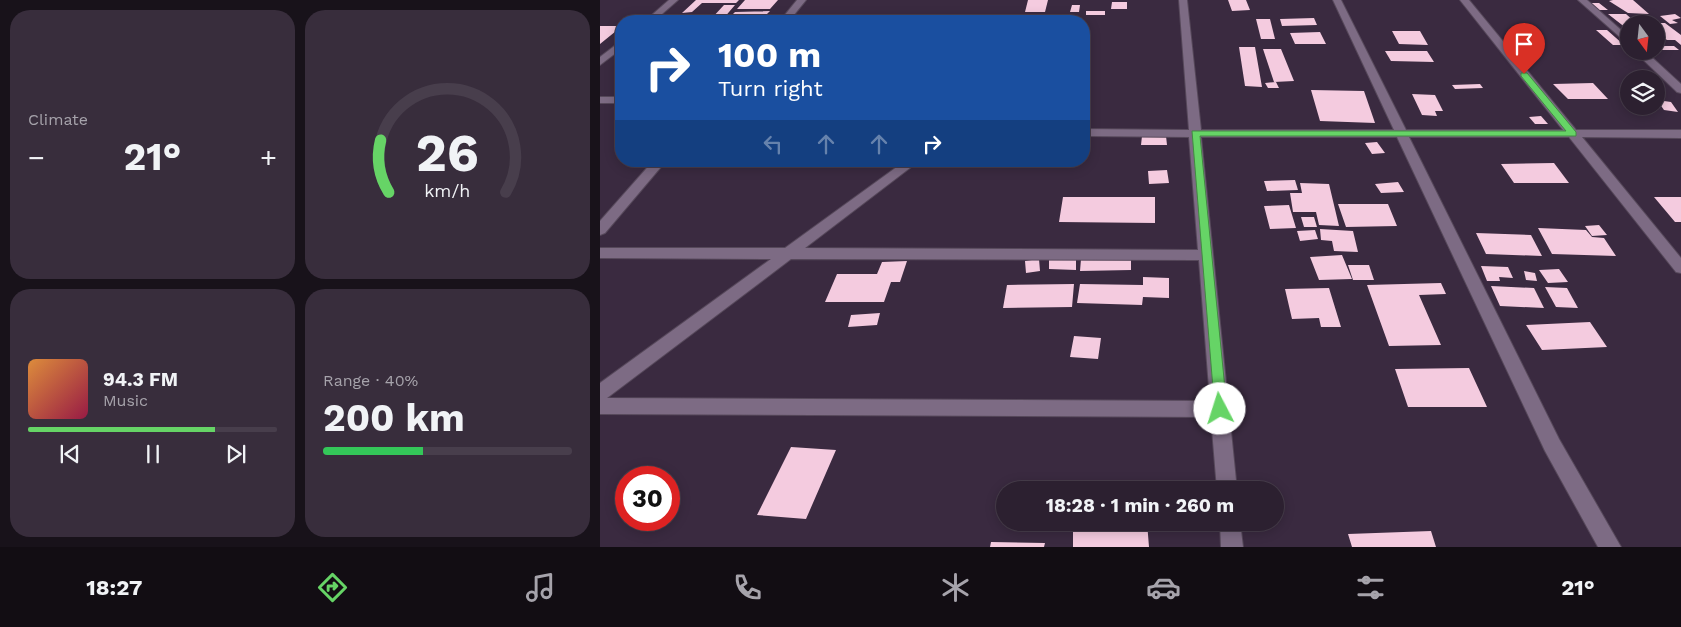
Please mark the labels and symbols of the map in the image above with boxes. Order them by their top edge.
north arrow [1620,15,1665,60]
pin [1503,23,1545,74]
position arrow [1193,382,1245,434]
speed limit sign: 30 [615,466,680,531]

